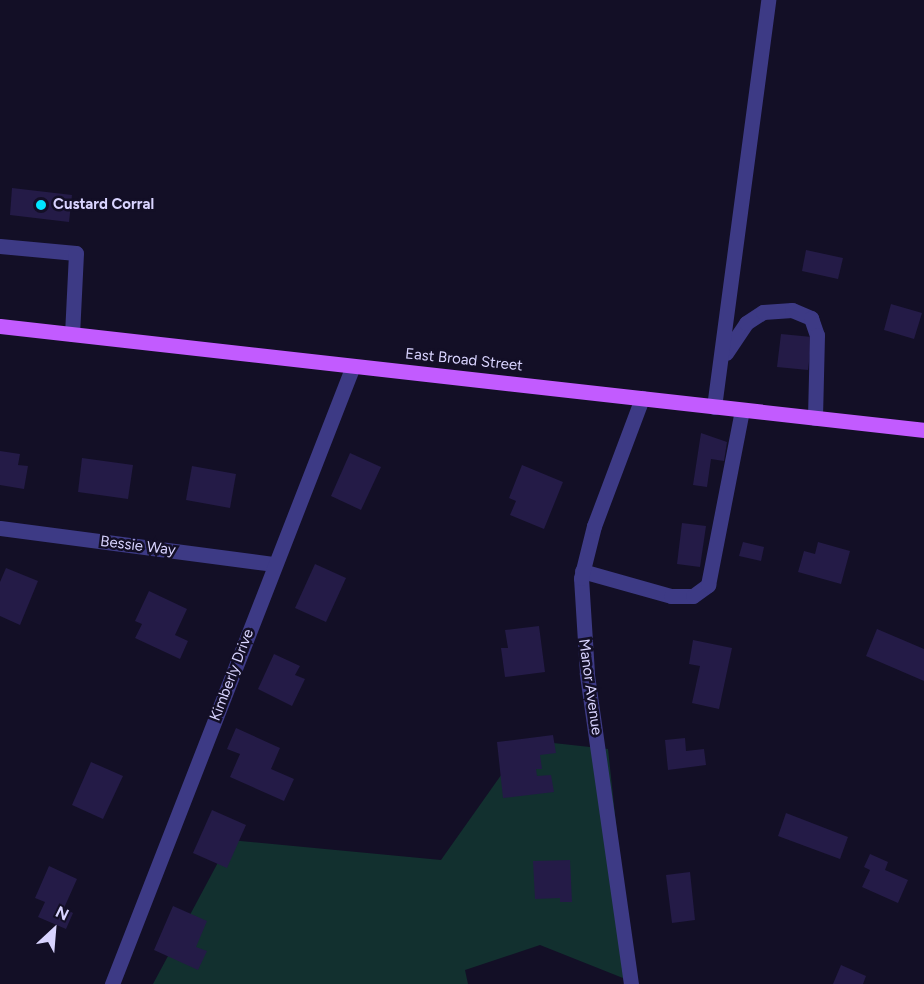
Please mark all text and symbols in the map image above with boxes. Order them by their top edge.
place label: Custard Corral [53,196,154,214]
marker: Custard Corral [34,198,48,212]
street label: East Broad Street [404,345,524,375]
street label: Bessie Way [99,532,177,560]
street label: Kimberly Drive [206,626,258,724]
street label: Manor Avenue [574,638,606,736]
north arrow [24,900,84,960]
text: N [52,902,72,925]

